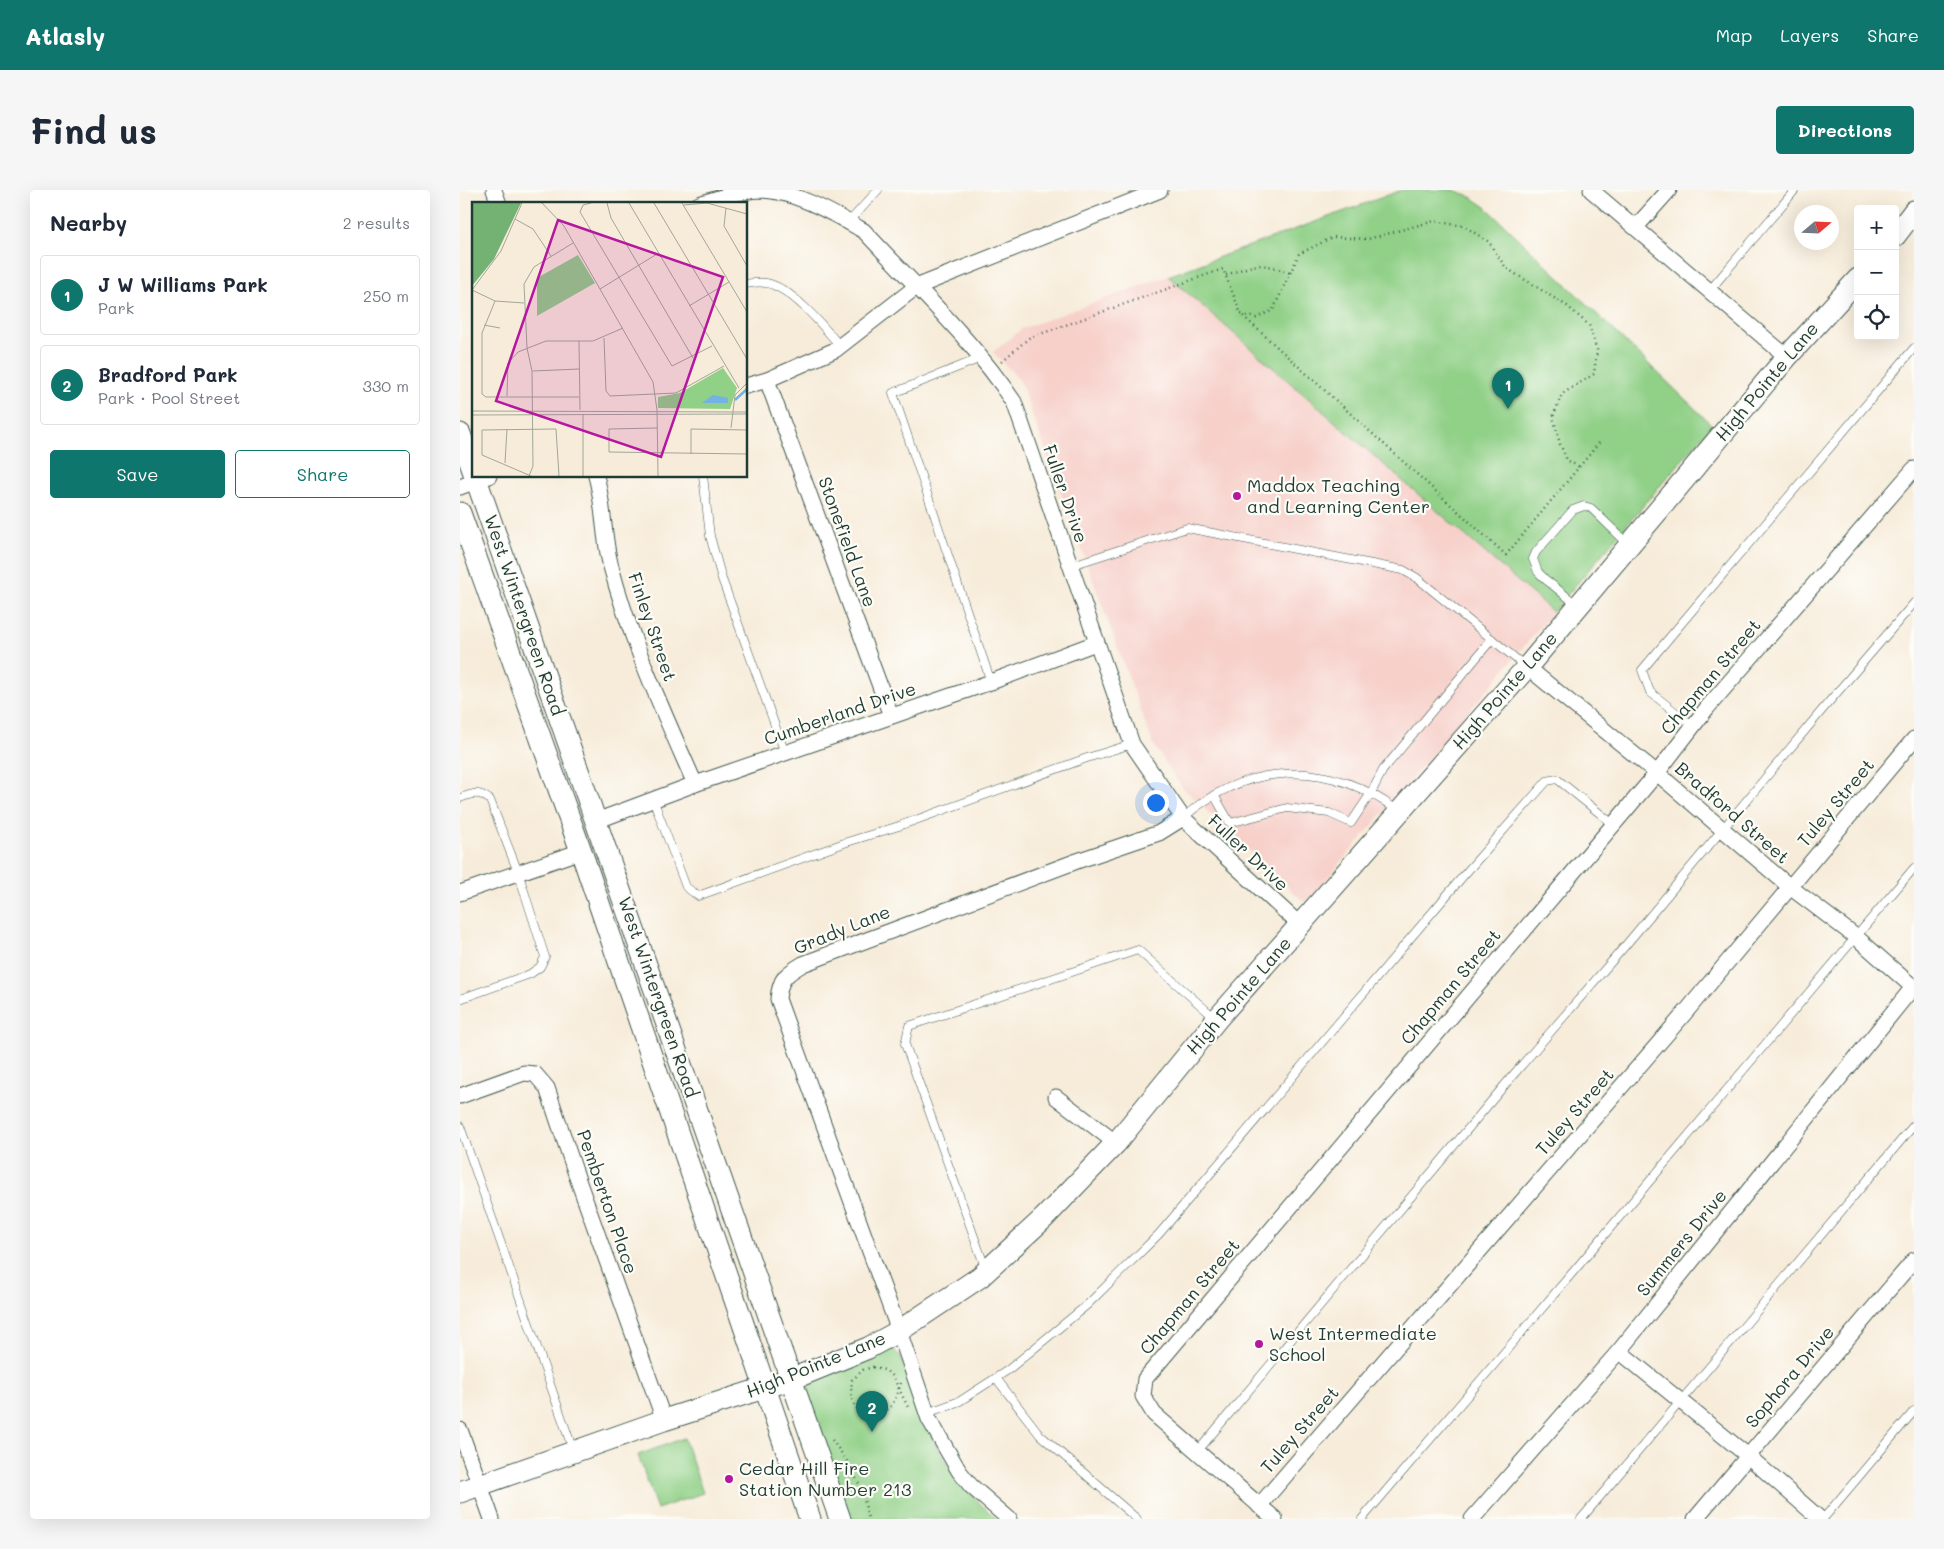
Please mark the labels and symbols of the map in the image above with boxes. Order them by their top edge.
inset map [472,202,748,478]
north arrow [1794,205,1839,250]
street label: High Pointe Lane [1709,317,1823,446]
pin: 1 [1492,368,1524,409]
street label: Fuller Drive [1038,441,1094,546]
street label: Stonefield Lane [813,473,883,610]
place label: Maddox Teaching and Learning Center [1247,473,1430,518]
marker: Maddox Teaching and Learning Center [1231,490,1243,502]
street label: West Wintergreen Road [479,511,571,718]
street label: Finley Street [623,569,683,684]
street label: Chapman Street [1655,614,1766,739]
street label: High Pointe Lane [1446,626,1562,754]
street label: Cumberland Drive [761,676,919,750]
street label: Tuley Street [1791,753,1879,851]
street label: Bradford Street [1670,756,1795,869]
your location [1143,790,1169,816]
street label: Fuller Drive [1203,809,1294,896]
street label: West Wintergreen Road [613,893,705,1100]
street label: Grady Lane [790,899,893,959]
street label: Chapman Street [1395,924,1506,1049]
street label: High Pointe Lane [1180,931,1296,1059]
street label: Tuley Street [1530,1063,1619,1160]
street label: Pemberton Place [572,1126,644,1277]
street label: Summers Drive [1631,1184,1732,1301]
street label: Chapman Street [1134,1234,1245,1359]
street label: Sophora Drive [1739,1320,1839,1432]
place label: West Intermediate School [1269,1321,1437,1366]
street label: High Pointe Lane [742,1325,889,1403]
marker: West Intermediate School [1253,1338,1265,1350]
street label: Tuley Street [1255,1381,1344,1478]
pin: 2 [856,1391,888,1432]
place label: Cedar Hill Fire Station Number 213 [739,1456,912,1501]
marker: Cedar Hill Fire Station Number 213 [723,1473,735,1485]

